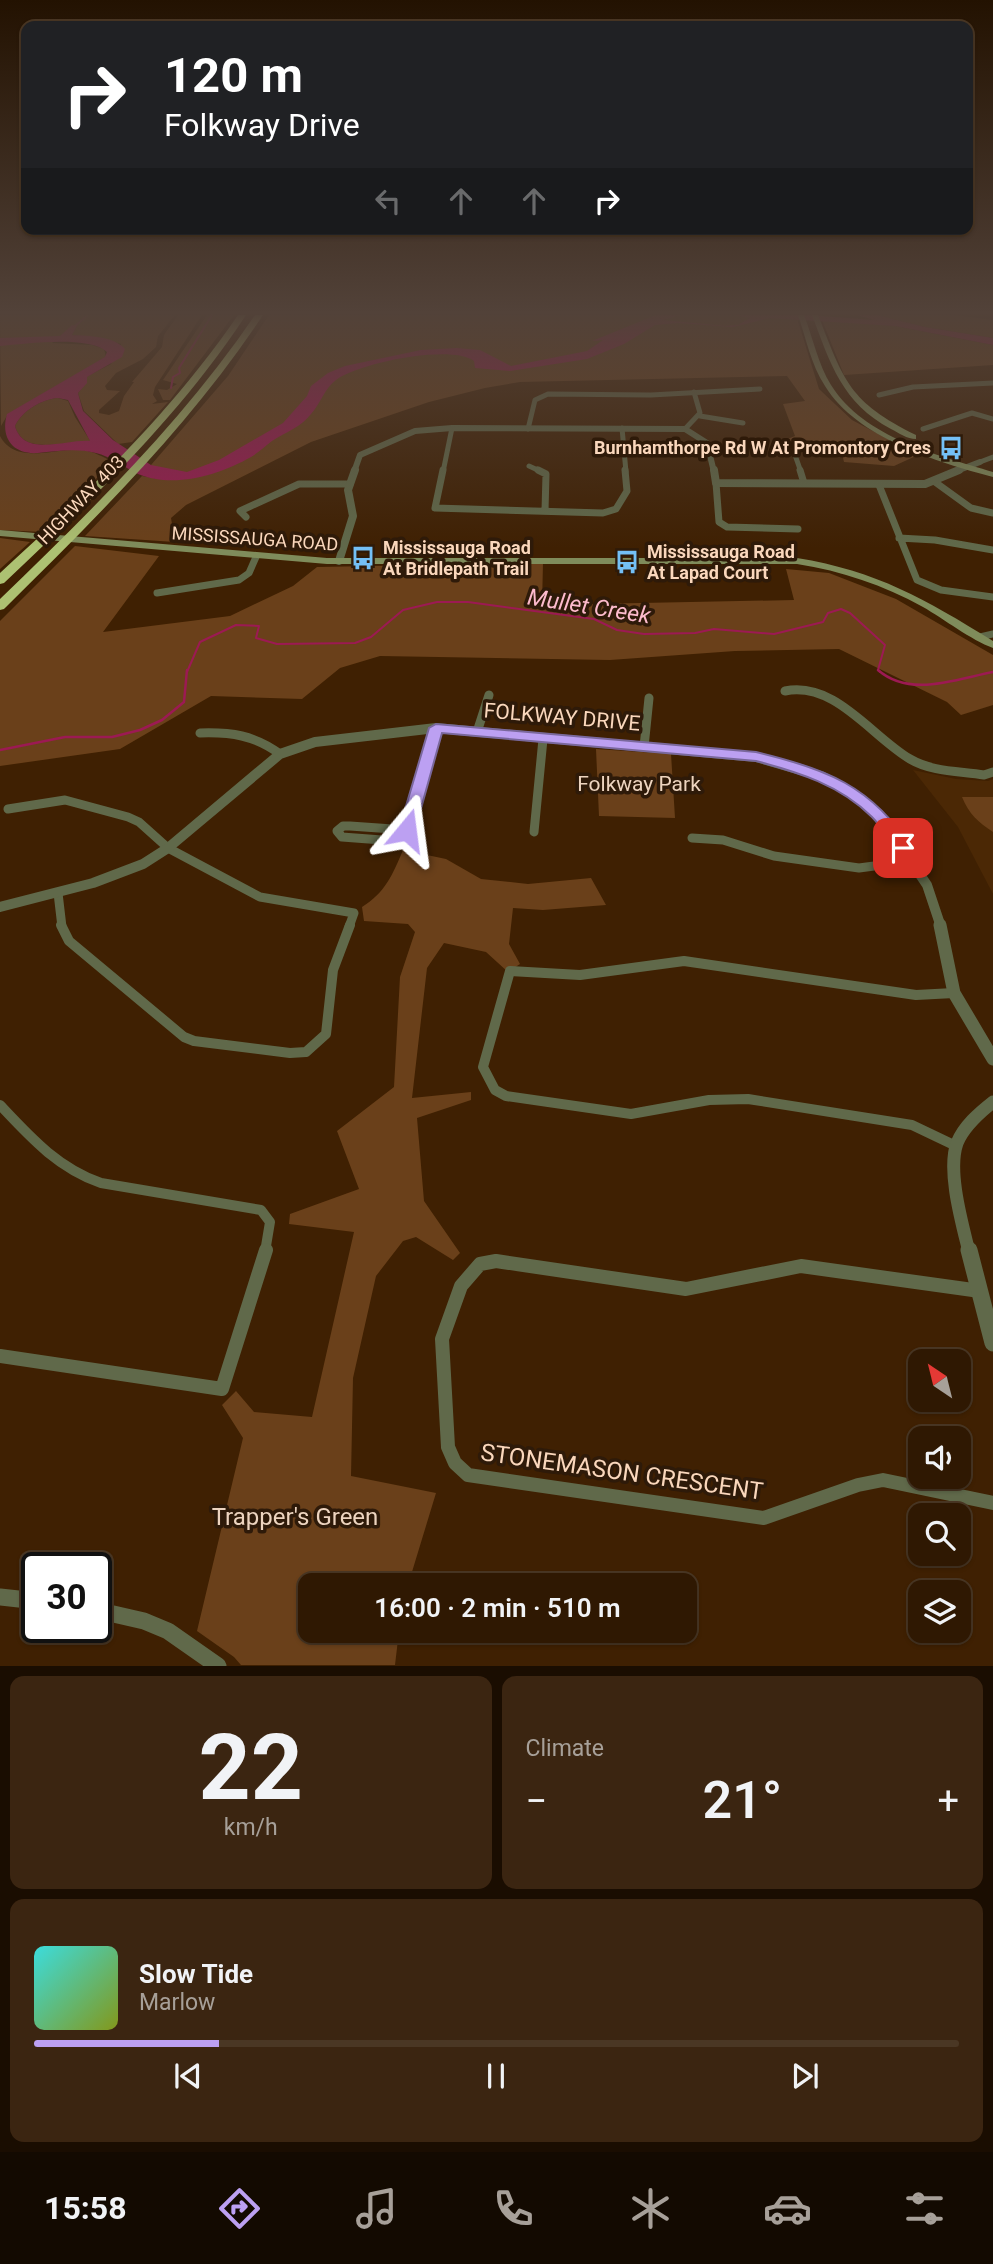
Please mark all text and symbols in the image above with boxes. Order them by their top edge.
text: 120 m [164,47,303,104]
icon: right [49,49,140,140]
text: Folkway Drive [164,106,360,144]
icon: left [369,182,407,220]
icon: ahead [442,182,480,220]
icon: ahead [515,182,553,220]
icon: right [588,182,626,220]
bus stop icon: Burnhamthorpe Rd W At Promontory Cres [937,434,965,462]
place label: Burnhamthorpe Rd W At Promontory Cres [594,437,931,458]
street label: HIGHWAY 403 [33,451,128,548]
street label: MISSISSAUGA ROAD [171,522,339,555]
place label: Mississauga Road At Bridlepath Trail [383,537,531,579]
place label: Mississauga Road At Lapad Court [647,541,795,583]
bus stop icon: Mississauga Road At Bridlepath Trail [349,544,377,572]
bus stop icon: Mississauga Road At Lapad Court [613,548,641,576]
water label: Mullet Creek [525,583,653,630]
street label: FOLKWAY DRIVE [483,698,641,736]
park label: Folkway Park [577,772,701,796]
position arrow [370,793,444,867]
pin [873,818,933,878]
icon: arrive [884,829,922,867]
north arrow [908,1349,971,1412]
map controls [908,1349,971,1643]
button: sound [908,1426,971,1489]
street label: STONEMASON CRESCENT [479,1438,765,1506]
park label: Trapper's Green [212,1503,378,1531]
button: search [908,1503,971,1566]
speed limit sign: 30 [21,1552,112,1643]
button: layers [908,1580,971,1643]
text: 16:00 · 2 min · 510 m [374,1593,621,1623]
text: 22 [199,1715,303,1821]
text: Climate [526,1735,604,1762]
text: 21° [703,1770,782,1831]
text: − [526,1779,547,1823]
text: + [937,1779,959,1823]
text: km/h [224,1814,278,1841]
text: Slow Tide [139,1959,253,1989]
text: Marlow [139,1989,215,2016]
icon: previous [169,2057,207,2095]
icon: pause [477,2057,515,2095]
icon: next [786,2057,824,2095]
icon: directions [215,2184,264,2233]
icon: music [352,2184,401,2233]
icon: phone [489,2184,538,2233]
icon: climate [626,2184,675,2233]
icon: car [763,2184,812,2233]
icon: filters [900,2184,949,2233]
text: 15:58 [44,2189,126,2227]

